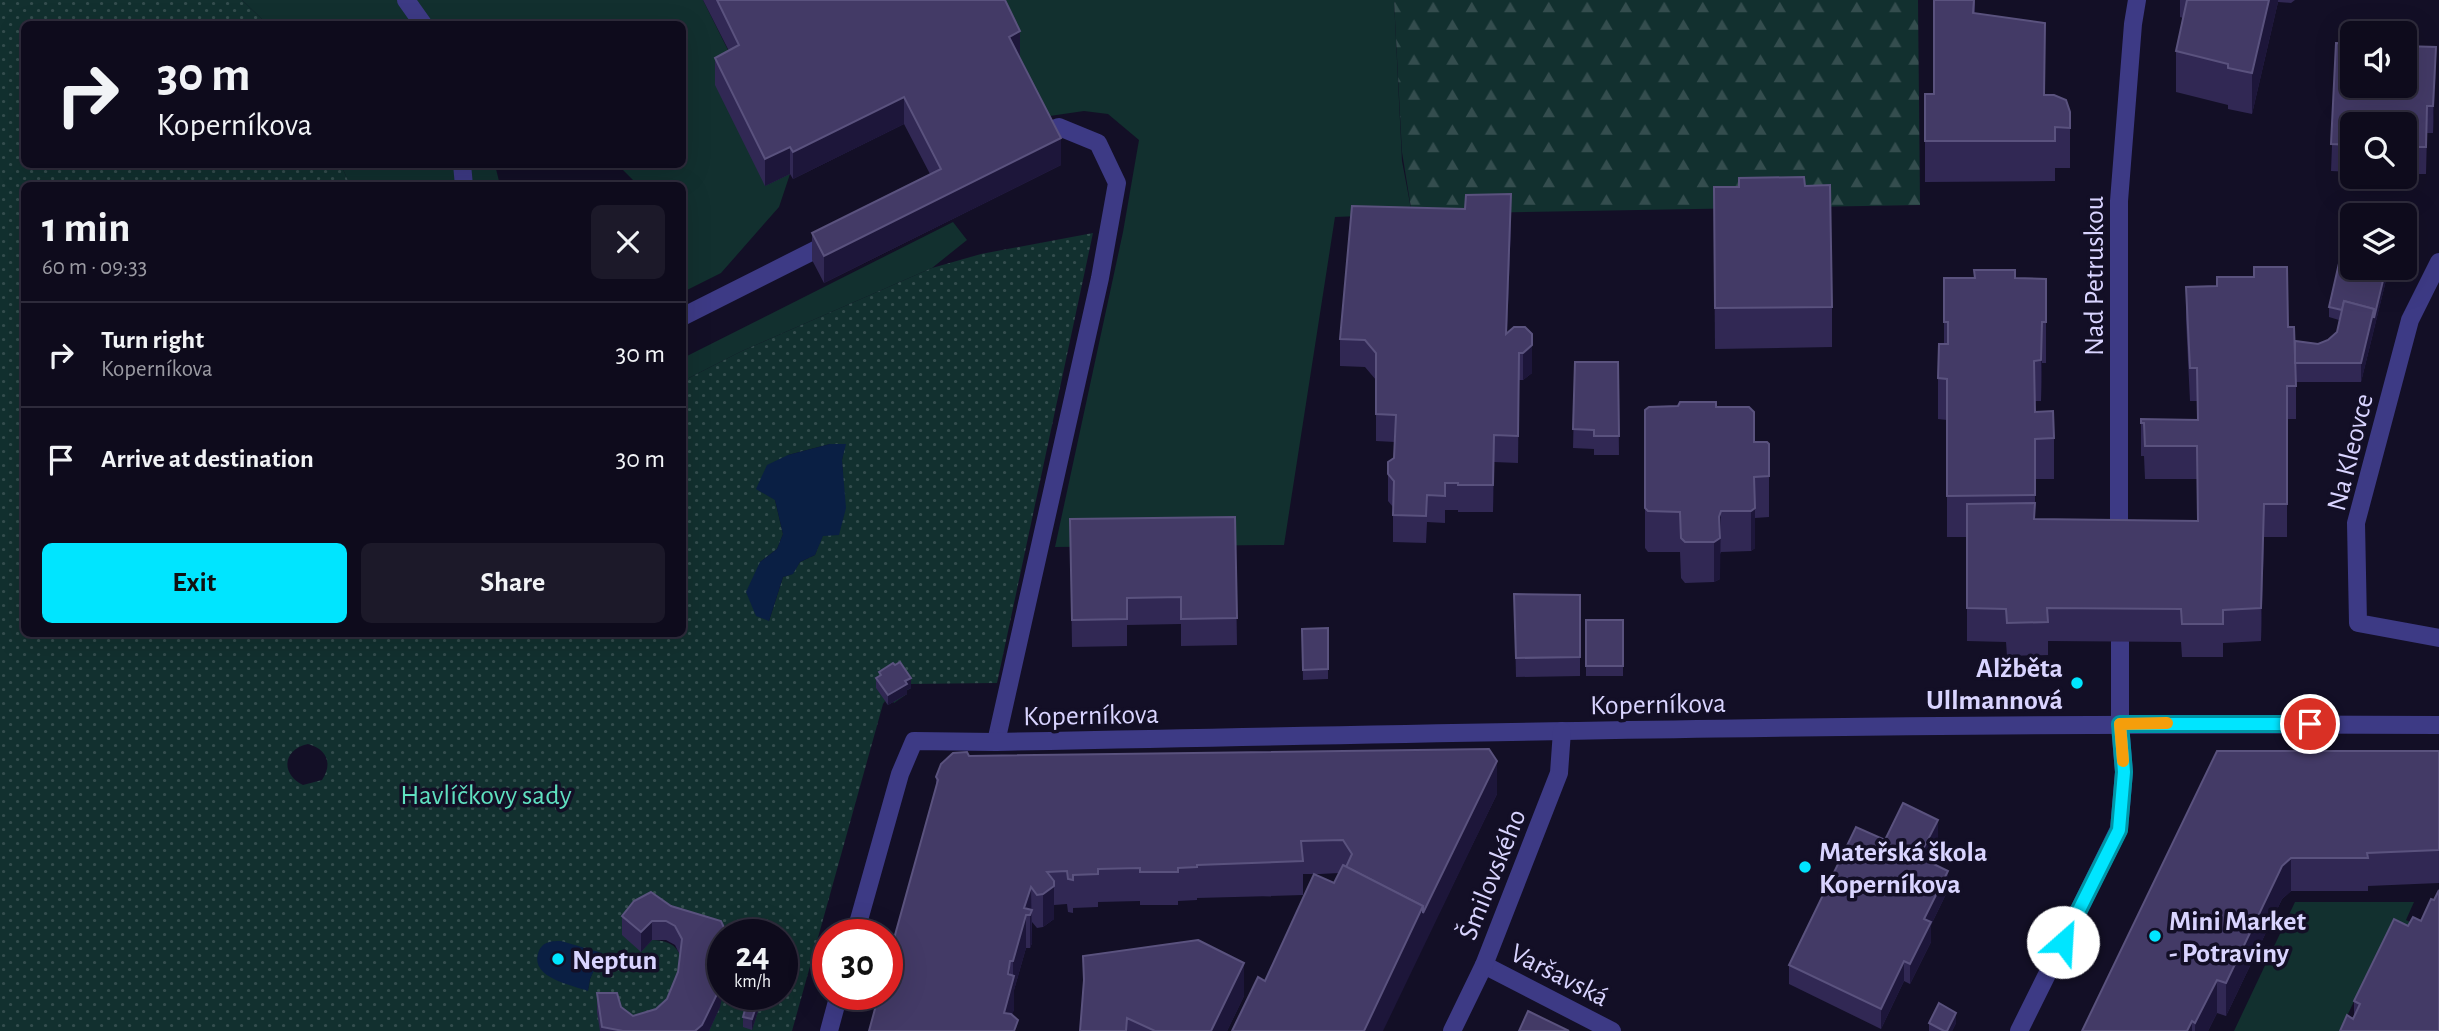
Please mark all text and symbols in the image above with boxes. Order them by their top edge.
map controls [2340,21,2417,280]
button: sound [2340,21,2417,98]
icon: right [42,49,133,140]
text: 30 m [157,51,251,100]
text: Koperníkova [157,109,312,141]
button: search [2340,112,2417,189]
street label: Nad Petruskou [2081,196,2109,356]
button: layers [2340,203,2417,280]
button: close [591,205,665,279]
text: 1 min [42,207,131,249]
text: 60 m · 09:33 [42,256,147,279]
text: Turn right [101,327,204,353]
icon: right [42,336,80,374]
text: 30 m [615,341,665,367]
text: Koperníkova [101,358,213,381]
street label: Na Kleovce [2323,391,2379,514]
icon: arrive [42,441,80,479]
text: Arrive at destination [101,446,314,472]
text: 30 m [615,446,665,472]
button: Exit [42,543,347,623]
button: Share [361,543,665,623]
place label: Alžběta Ullmannová [1926,655,2063,715]
marker: Alžběta Ullmannová [2069,675,2085,691]
street label: Koperníkova [1590,690,1726,720]
pin [2280,694,2340,754]
street label: Koperníkova [1023,701,1159,731]
icon: arrive [2291,705,2329,743]
park label: Havlíčkovy sady [400,782,572,810]
street label: Šmilovského [1452,805,1532,944]
place label: Mateřská škola Koperníkova [1819,839,1987,899]
marker: Mateřská škola Koperníkova [1797,859,1813,875]
position arrow [2026,905,2100,979]
place label: Mini Market - Potraviny [2169,908,2306,968]
speed limit sign: 30 [812,919,903,1010]
marker: Mini Market - Potraviny [2147,928,2163,944]
text: 24 [735,938,770,973]
street label: Varšavská [1505,939,1613,1012]
place label: Neptun [572,947,657,975]
marker: Neptun [550,951,566,967]
text: km/h [734,973,771,991]

